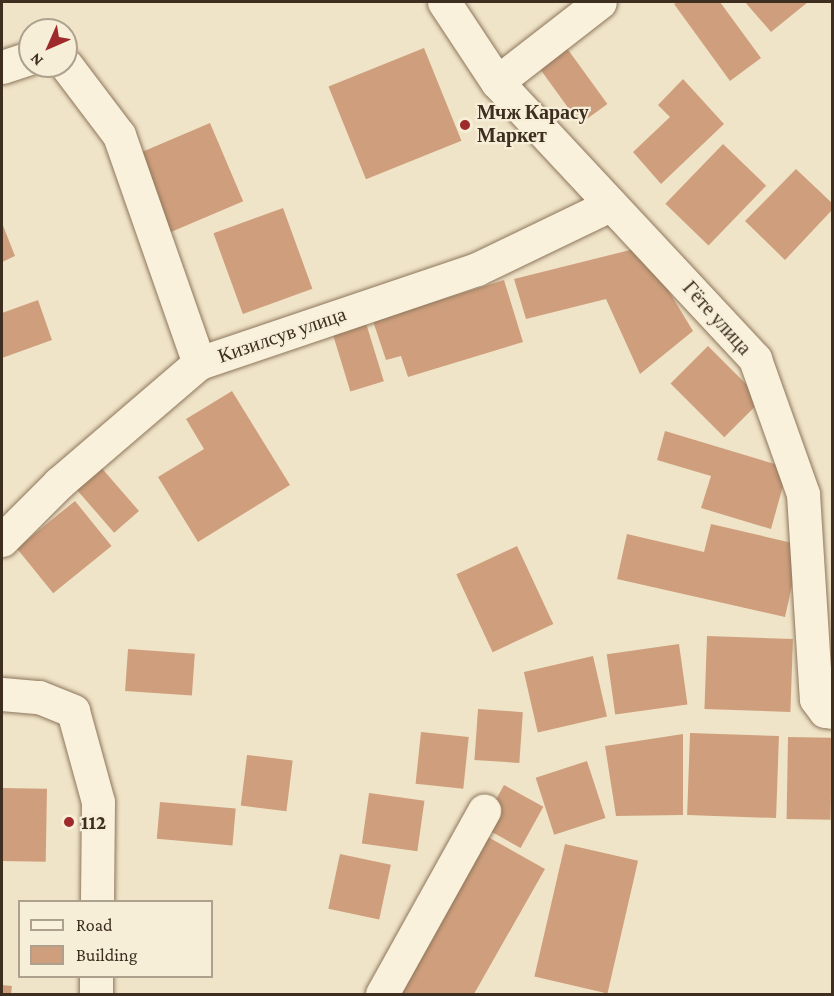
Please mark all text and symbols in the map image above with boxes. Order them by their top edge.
north arrow [18,18,78,78]
text: N [26,50,46,70]
place label: Мчж Карасу Маркет [477,101,589,148]
marker: Мчж Карасу Маркет [458,118,472,132]
street label: Гёте улица [678,276,756,360]
street label: Кизилсув улица [215,302,349,368]
place label: 112 [81,810,106,834]
marker: 112 [62,815,76,829]
legend [18,900,213,978]
text: Road [76,915,113,935]
text: Building [76,945,137,965]

